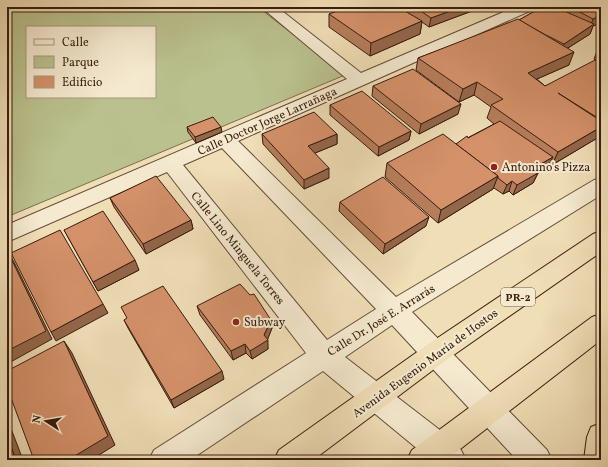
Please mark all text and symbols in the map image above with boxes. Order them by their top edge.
legend [26,26,156,98]
text: Calle [62,35,89,51]
text: Parque [62,55,99,71]
text: Edificio [62,75,102,91]
street label: Calle Doctor Jorge Larrañaga [195,84,340,160]
place label: Antonino's Pizza [502,160,590,176]
marker: Antonino's Pizza [489,162,499,172]
street label: Calle Lino Minguela Torres [187,189,288,308]
street label: Calle Dr. José E. Arrarás [325,281,438,361]
road number: PR-2 [501,288,535,306]
street label: Avenida Eugenio María de Hostos [350,306,502,422]
place label: Subway [244,315,286,331]
marker: Subway [231,317,241,327]
north arrow [26,401,66,441]
text: N [30,414,46,425]

